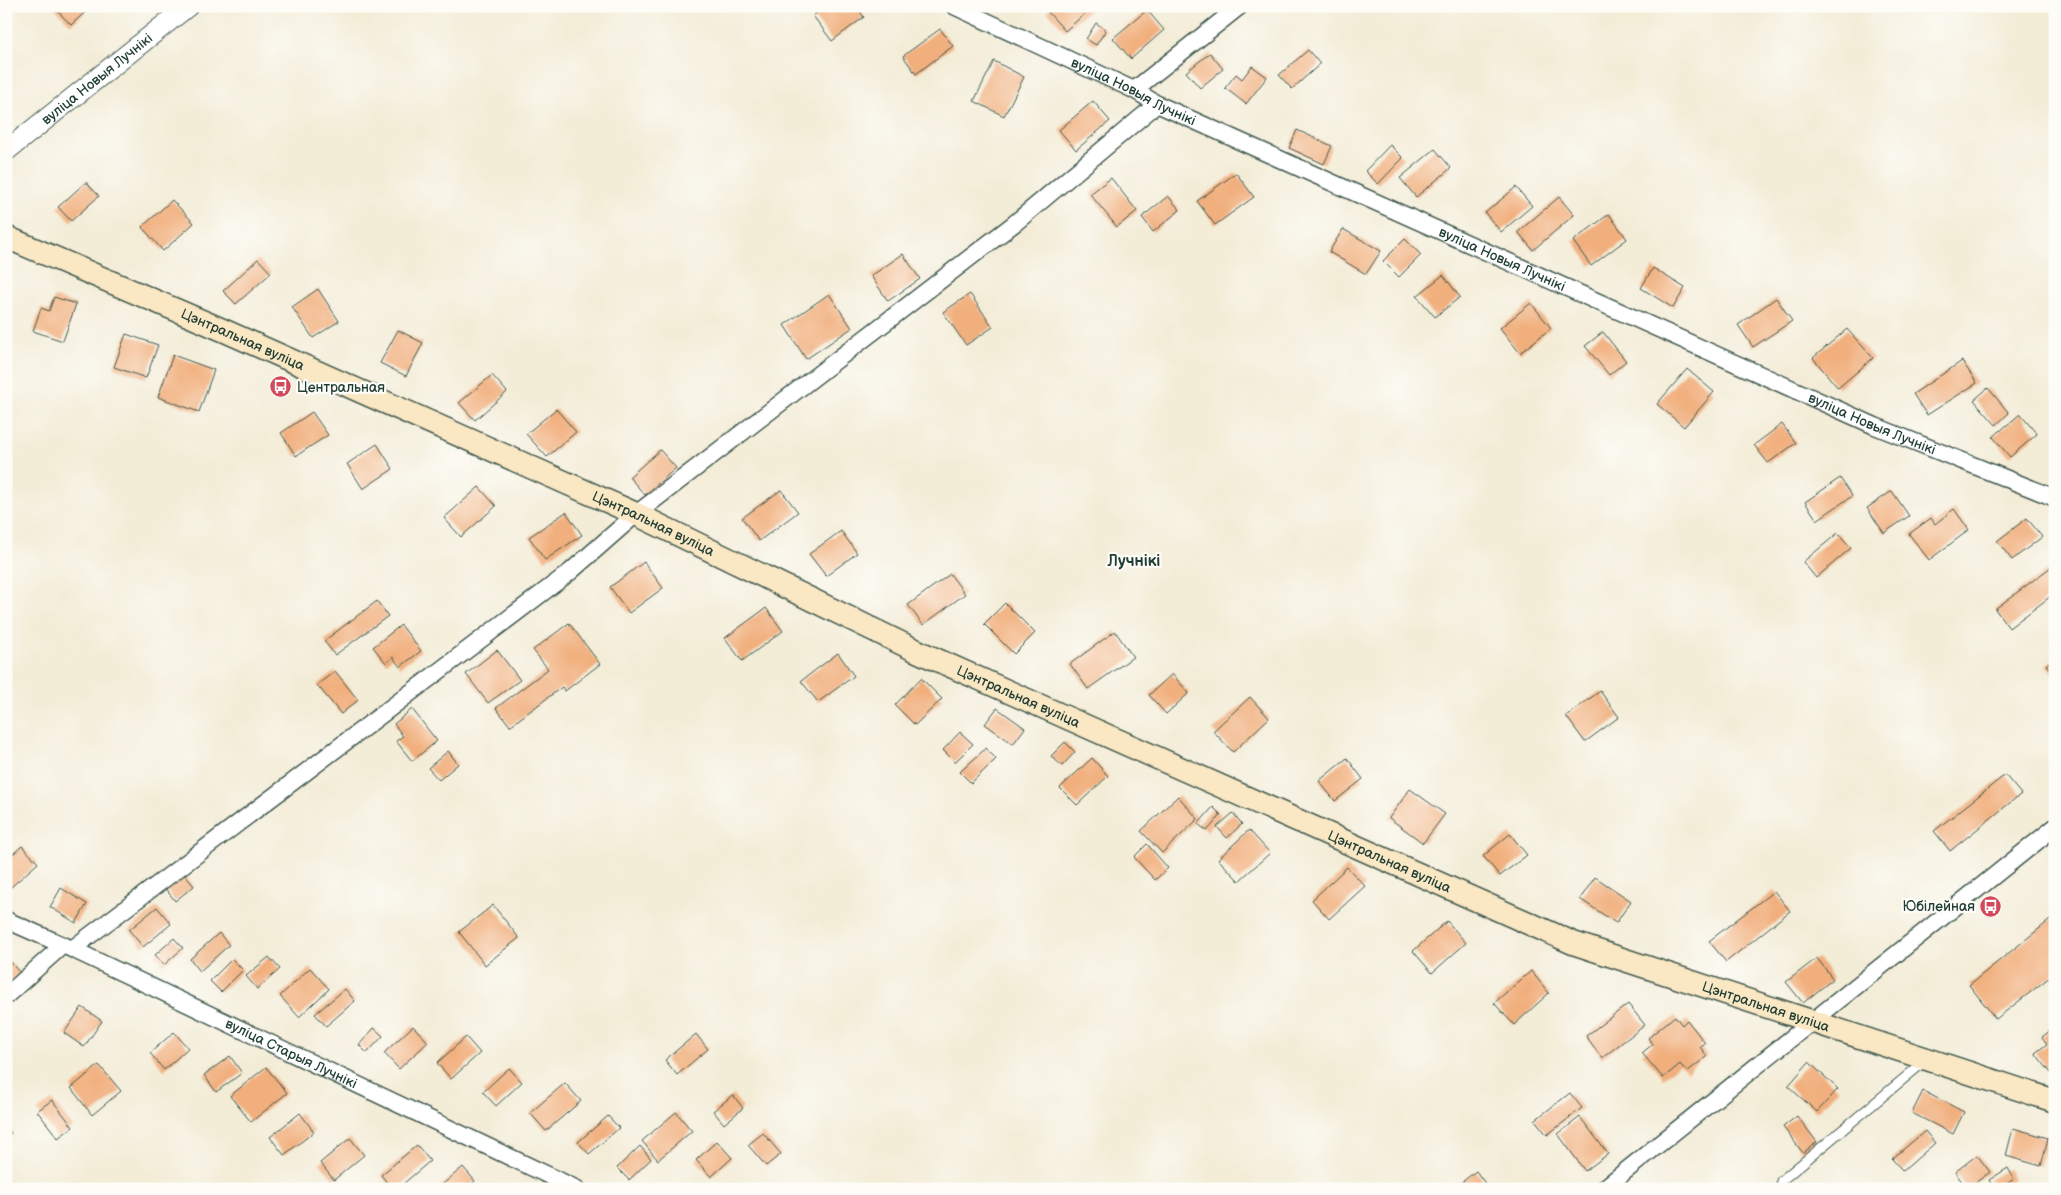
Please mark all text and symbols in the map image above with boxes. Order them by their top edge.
street label: вуліца Новыя Лучнікі [38,29,156,128]
street label: вуліца Новыя Лучнікі [1069,53,1199,129]
street label: вуліца Новыя Лучнікі [1436,223,1568,295]
street label: Цэнтральная вуліца [179,305,308,374]
bus stop icon: Центральная [269,375,293,399]
place label: Центральная [297,379,385,396]
street label: вуліца Новыя Лучнікі [1806,389,1939,458]
street label: Цэнтральная вуліца [590,487,718,560]
district label: Лучнікі [1107,552,1160,571]
street label: Цэнтральная вуліца [954,661,1083,731]
street label: Цэнтральная вуліца [1325,826,1454,896]
bus stop icon: Юбілейная [1979,894,2003,918]
place label: Юбілейная [1902,898,1975,915]
street label: Цэнтральная вуліца [1700,977,1833,1035]
street label: вуліца Старыя Лучнікі [223,1015,360,1092]

